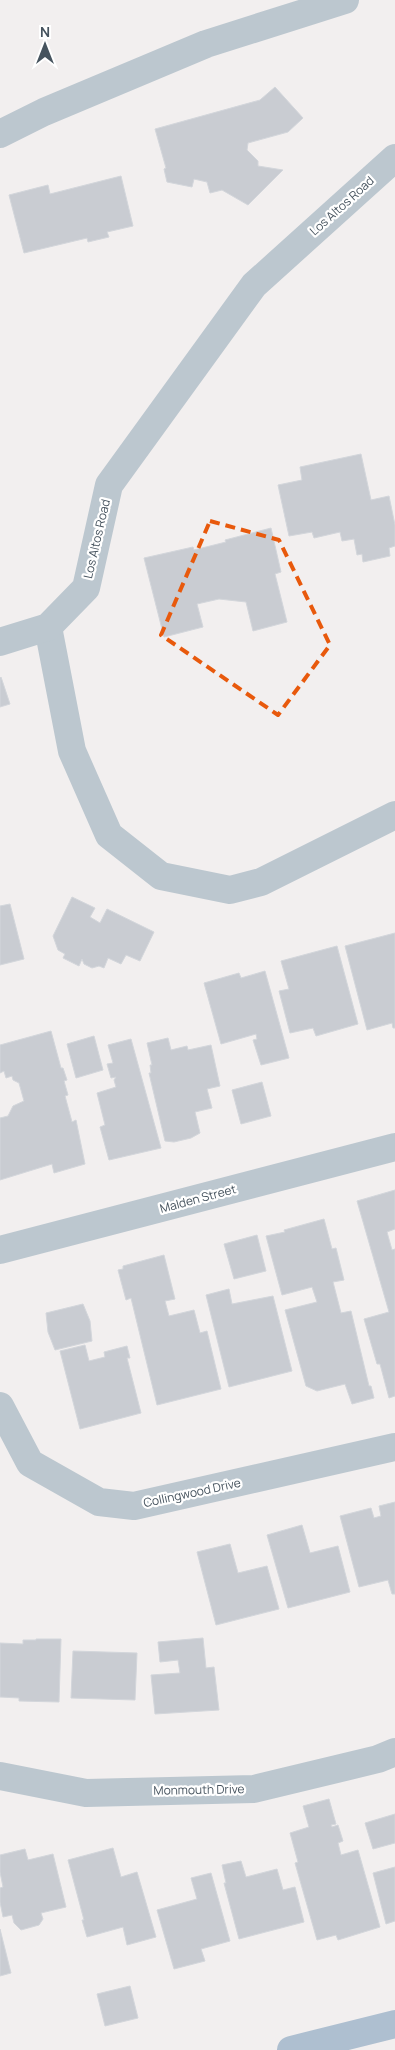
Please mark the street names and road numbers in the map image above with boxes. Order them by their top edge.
street label: Los Altos Road [306,172,377,239]
street label: Los Altos Road [79,498,114,580]
street label: Malden Street [158,1180,238,1217]
street label: Collingwood Drive [142,1474,242,1511]
street label: Monmouth Drive [153,1780,245,1799]

